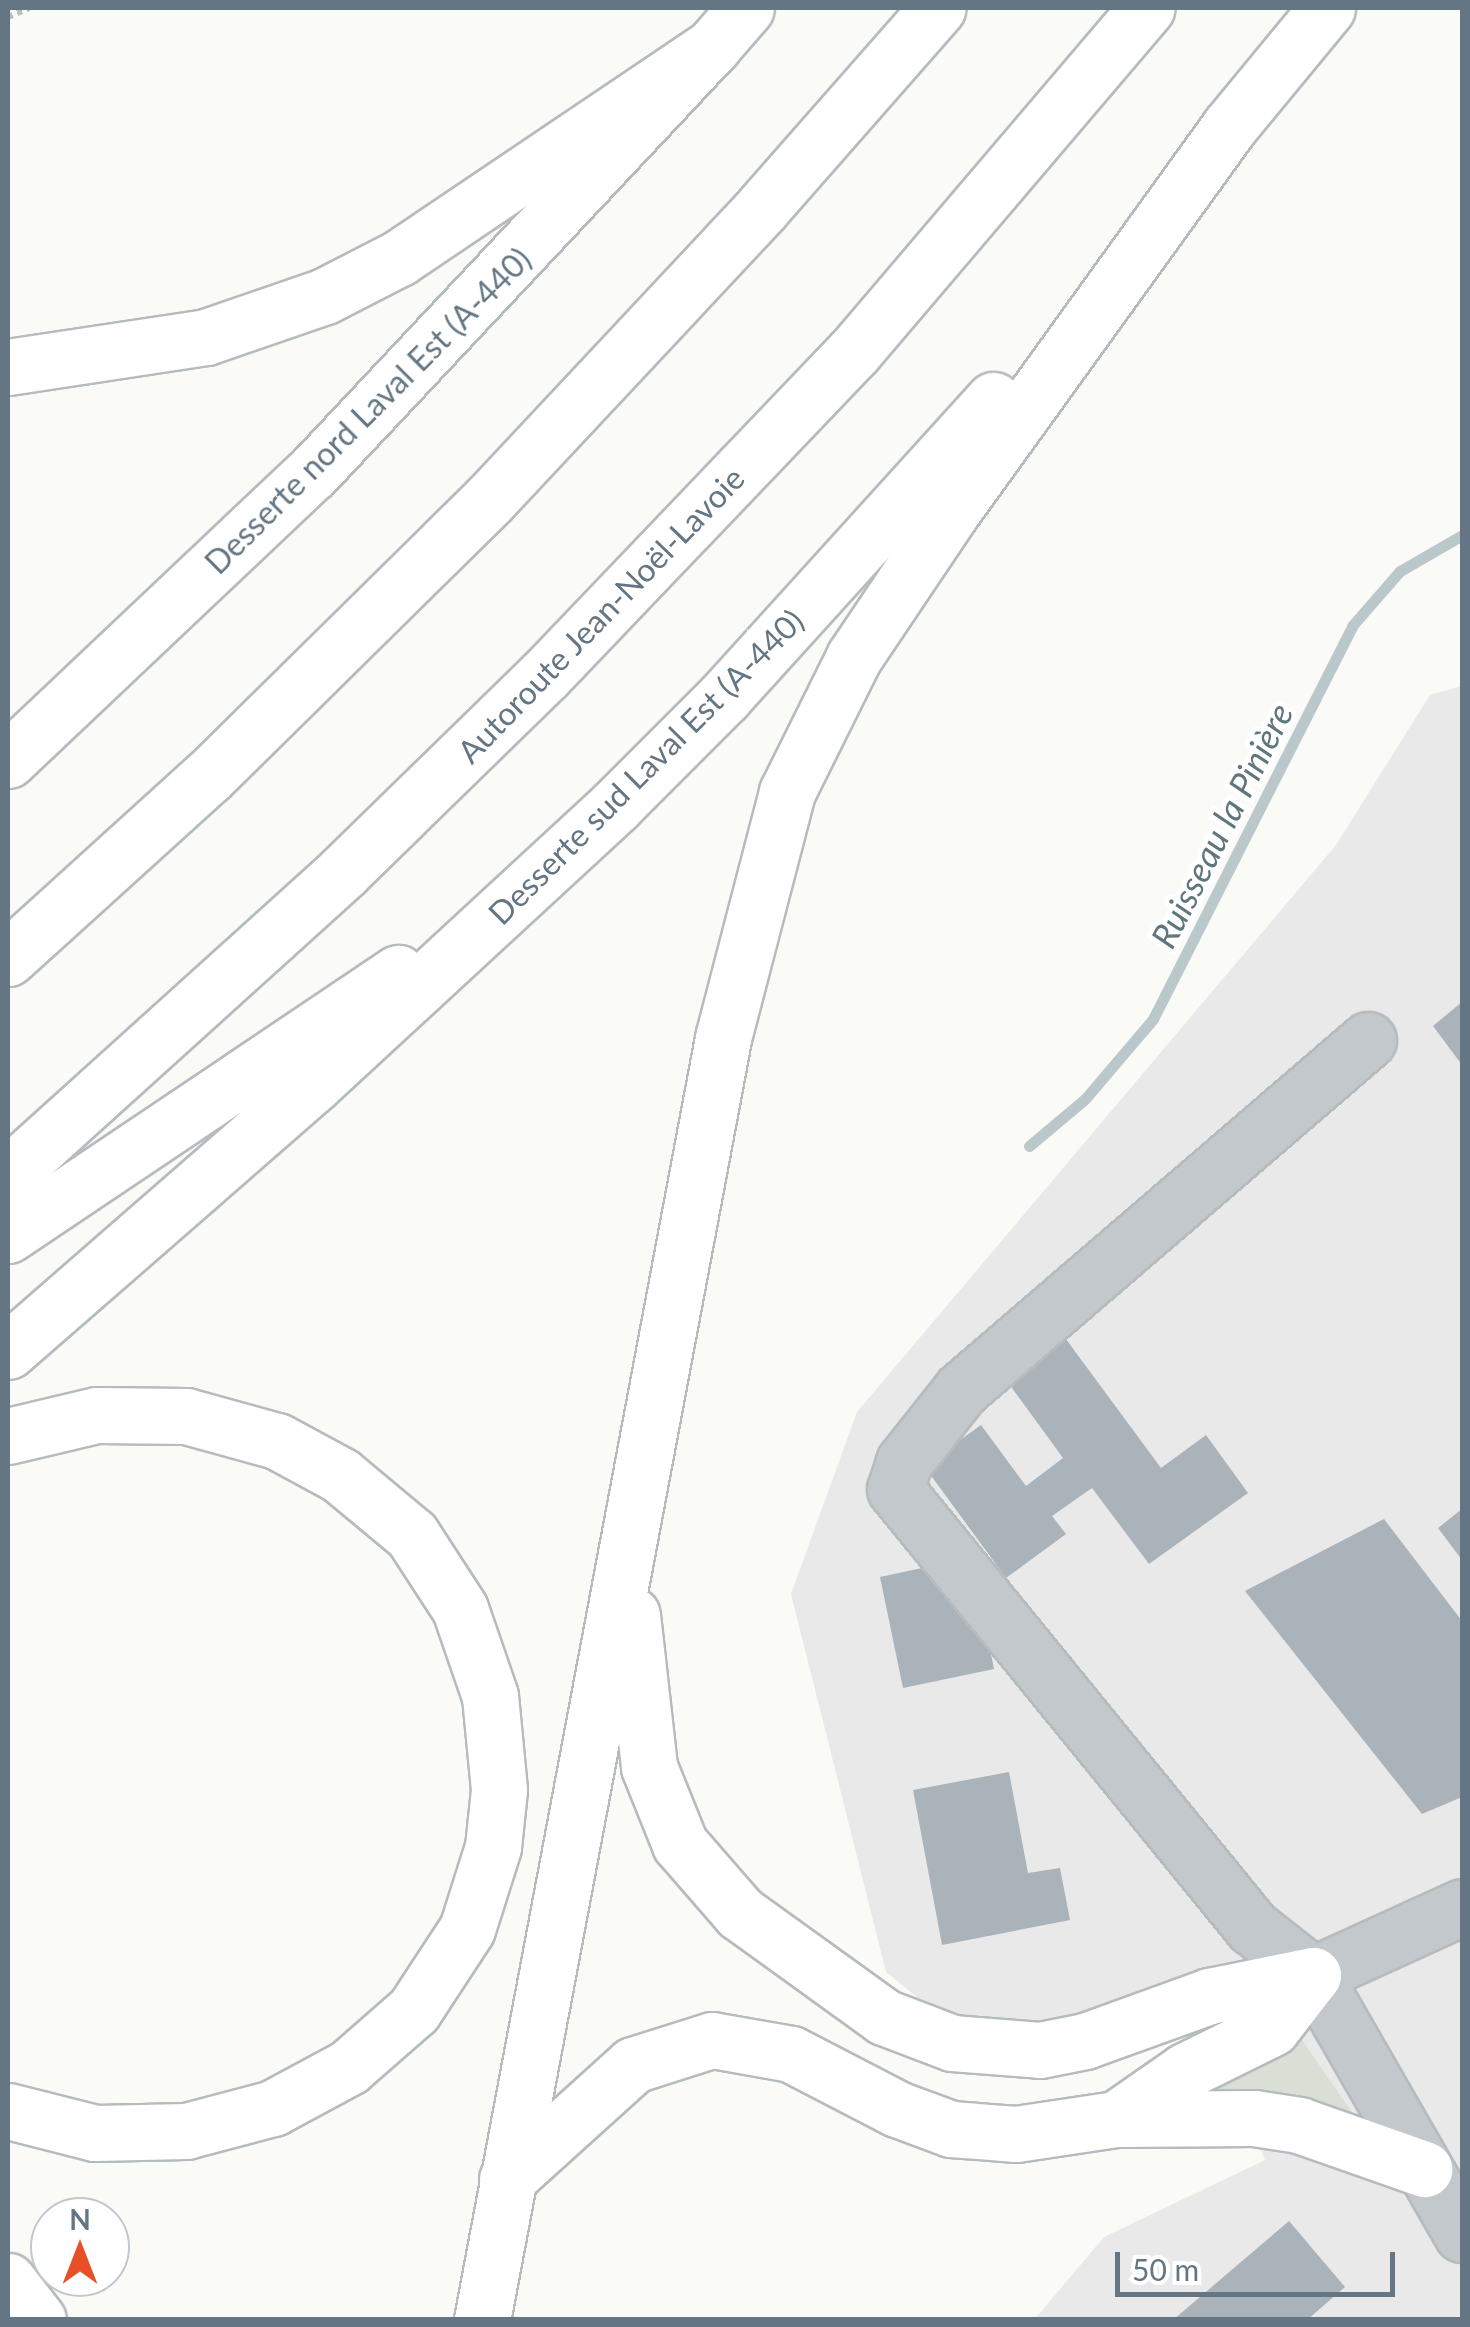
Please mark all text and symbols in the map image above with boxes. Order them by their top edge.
street label: Desserte nord Laval Est (A-440) [197,240,539,582]
street label: Autoroute Jean-Noël-Lavoie [449,459,753,771]
street label: Desserte sud Laval Est (A-440) [481,602,811,932]
water label: Ruisseau la Pinière [1141,696,1301,954]
north arrow [30,2197,130,2297]
text: N [69,2202,91,2236]
scale bar [1120,2232,1400,2294]
text: 50 m [1132,2251,1199,2287]

